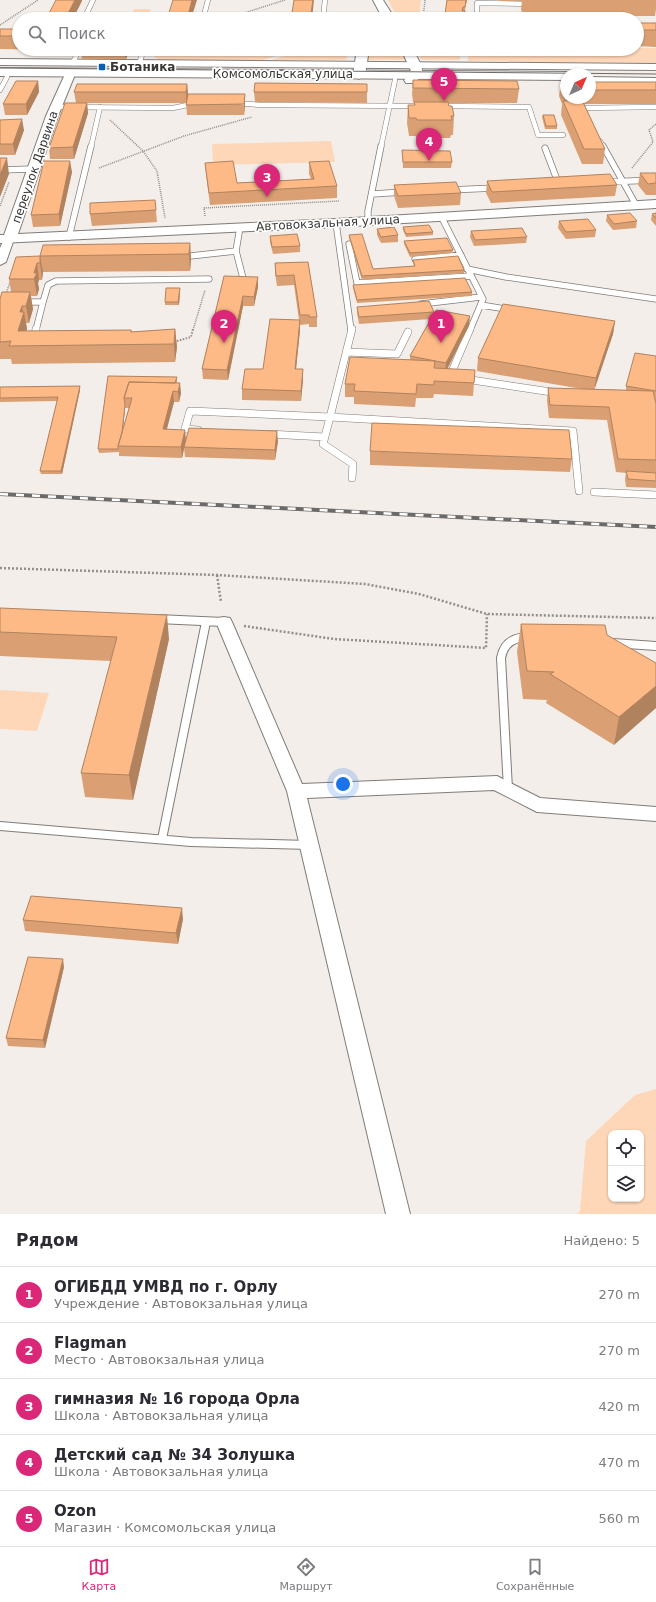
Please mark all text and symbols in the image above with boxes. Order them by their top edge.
search box [12,12,644,56]
icon: search [26,23,48,45]
text: Поиск [58,25,106,43]
place label: Ботаника [110,60,175,74]
marker: Ботаника [97,62,107,72]
street label: Комсомольская улица [213,67,353,81]
pin: 5 [431,68,457,101]
north arrow [560,68,596,104]
street label: переулок Дарвина [9,109,61,225]
pin: 4 [416,128,442,161]
pin: 3 [254,164,280,197]
street label: Автовокзальная улица [256,212,400,234]
pin: 2 [211,310,237,343]
pin: 1 [428,310,454,343]
your location [333,774,353,794]
map controls [608,1130,644,1202]
button: locate [608,1130,644,1166]
button: layers [608,1166,644,1202]
text: Рядом [16,1230,79,1250]
text: Найдено: 5 [564,1233,640,1248]
text: ОГИБДД УМВД по г. Орлу [54,1278,278,1296]
text: 1 [24,1287,34,1302]
text: 270 m [598,1287,640,1302]
text: Учреждение · Автовокзальная улица [54,1296,308,1311]
text: Flagman [54,1334,127,1352]
text: 2 [24,1343,34,1358]
text: 270 m [598,1343,640,1358]
text: Место · Автовокзальная улица [54,1352,264,1367]
text: гимназия № 16 города Орла [54,1390,300,1408]
text: 3 [24,1399,34,1414]
text: 420 m [598,1399,640,1414]
text: Школа · Автовокзальная улица [54,1408,268,1423]
text: Детский сад № 34 Золушка [54,1446,295,1464]
text: 4 [24,1455,34,1470]
text: 470 m [598,1455,640,1470]
text: Школа · Автовокзальная улица [54,1464,268,1479]
text: Ozon [54,1502,96,1520]
text: 5 [24,1511,34,1526]
text: 560 m [598,1511,640,1526]
text: Магазин · Комсомольская улица [54,1520,276,1535]
tab: Карта [82,1556,116,1593]
tab: Маршрут [280,1556,333,1593]
tab: Сохранённые [496,1556,574,1593]

